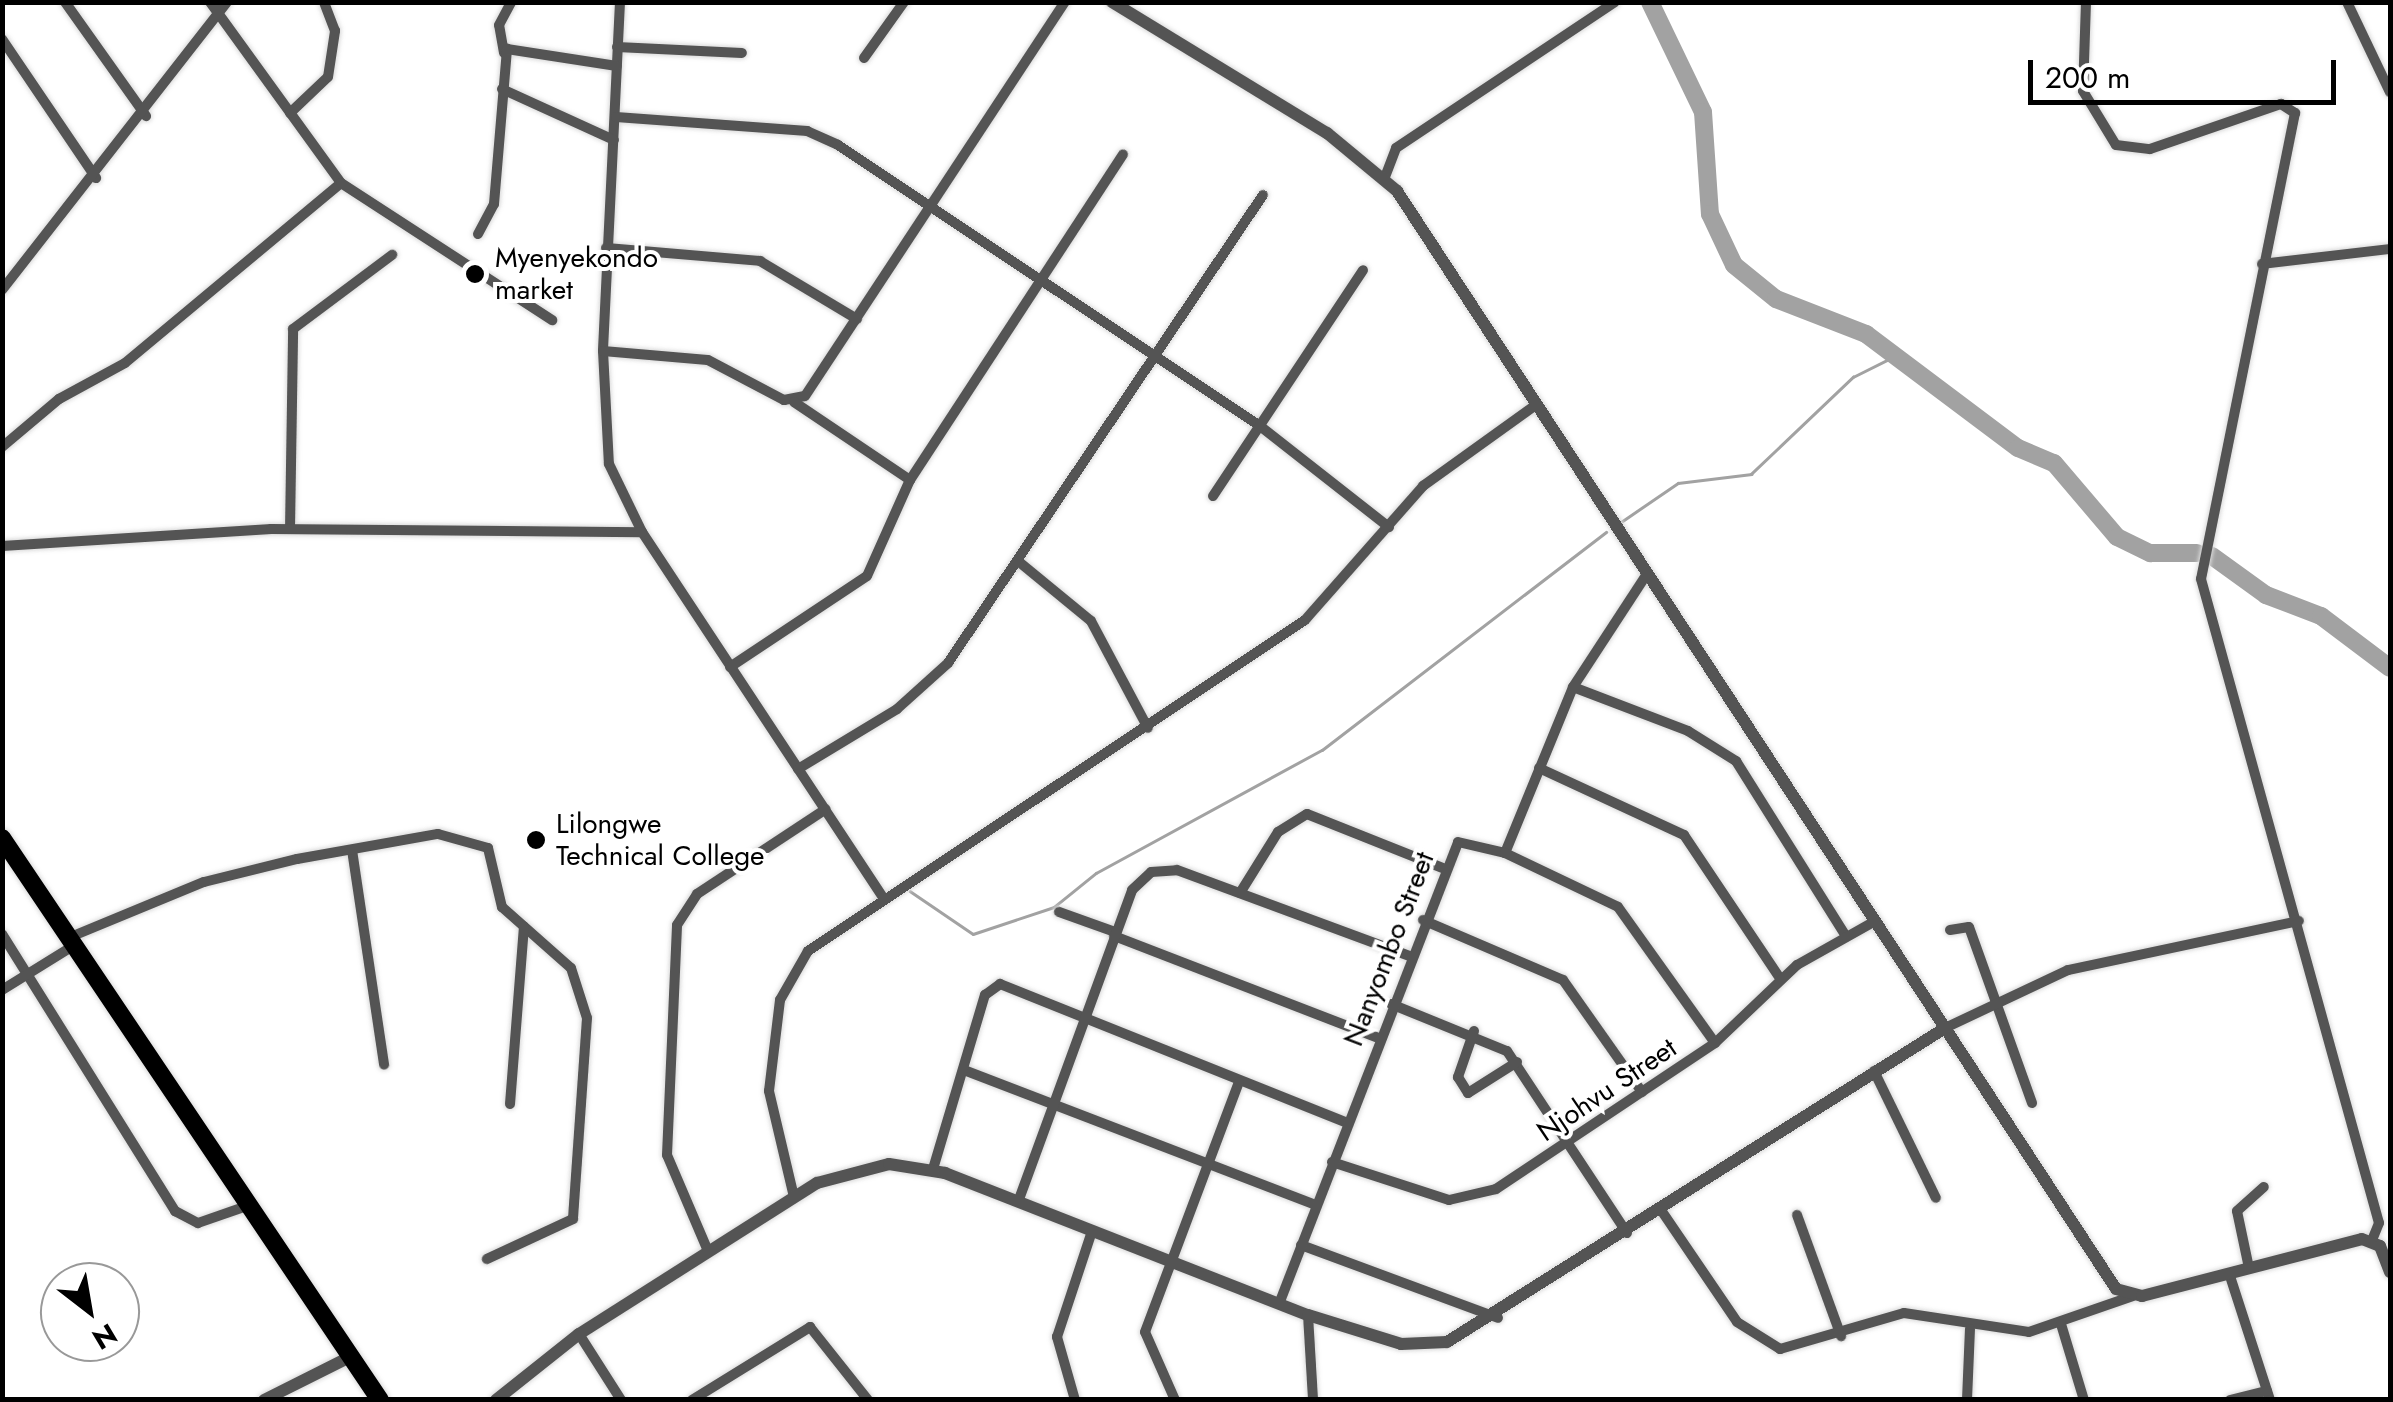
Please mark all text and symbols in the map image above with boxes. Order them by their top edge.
scale bar [2033,40,2340,102]
text: 200 m [2045,56,2130,99]
place label: Myenyekondo market [495,241,658,307]
marker: Myenyekondo market [464,263,486,285]
place label: Lilongwe Technical College [556,807,765,873]
marker: Lilongwe Technical College [525,829,547,851]
street label: Nanyombo Street [1337,847,1441,1051]
street label: Njohvu Street [1531,1031,1683,1149]
north arrow [40,1262,140,1362]
text: N [85,1313,125,1360]

